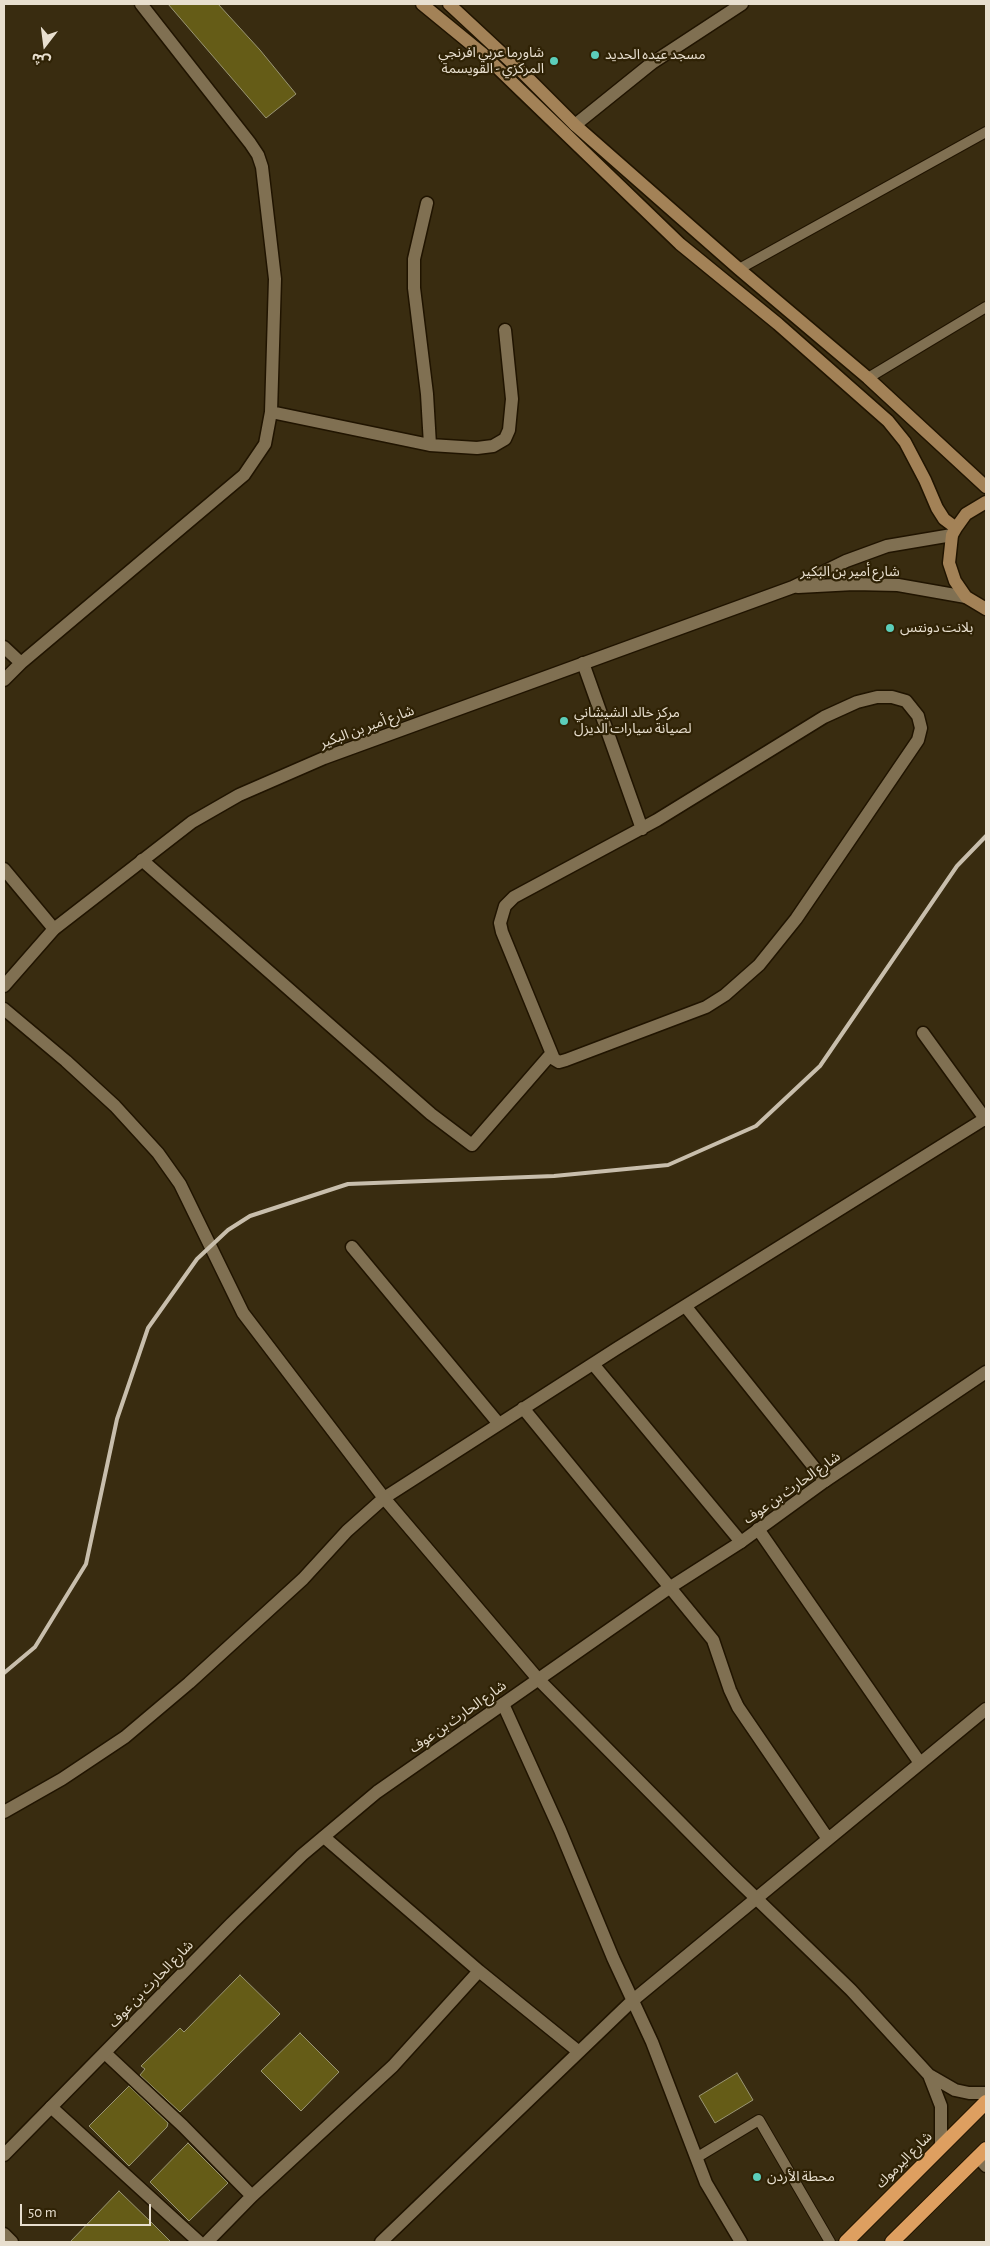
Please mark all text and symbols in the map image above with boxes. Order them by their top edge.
north arrow [20,20,70,70]
place label: شاورما عربي افرنجي المركزي - القويسمة [438,45,544,78]
place label: مسجد عيده الحديد [605,47,706,63]
marker: مسجد عيده الحديد [589,49,601,61]
text: ش [30,50,52,69]
marker: شاورما عربي افرنجي المركزي - القويسمة [548,55,560,67]
street label: شارع أمير بن البكير [800,564,900,580]
place label: بلانت دونتس [900,620,973,636]
marker: بلانت دونتس [884,622,896,634]
street label: شارع أمير بن البكير [317,702,417,752]
place label: مركز خالد الشيشاني لصيانة سيارات الديزل [574,705,692,738]
marker: مركز خالد الشيشاني لصيانة سيارات الديزل [558,715,570,727]
street label: شارع الحارث بن عوف [740,1448,844,1528]
street label: شارع الحارث بن عوف [406,1677,510,1757]
street label: شارع الحارث بن عوف [105,1937,197,2031]
street label: شارع اليرموك [872,2128,936,2192]
place label: محطة الأردن [767,2169,835,2185]
marker: محطة الأردن [751,2171,763,2183]
scale bar [22,2194,154,2226]
text: 50 m [28,2205,57,2220]

